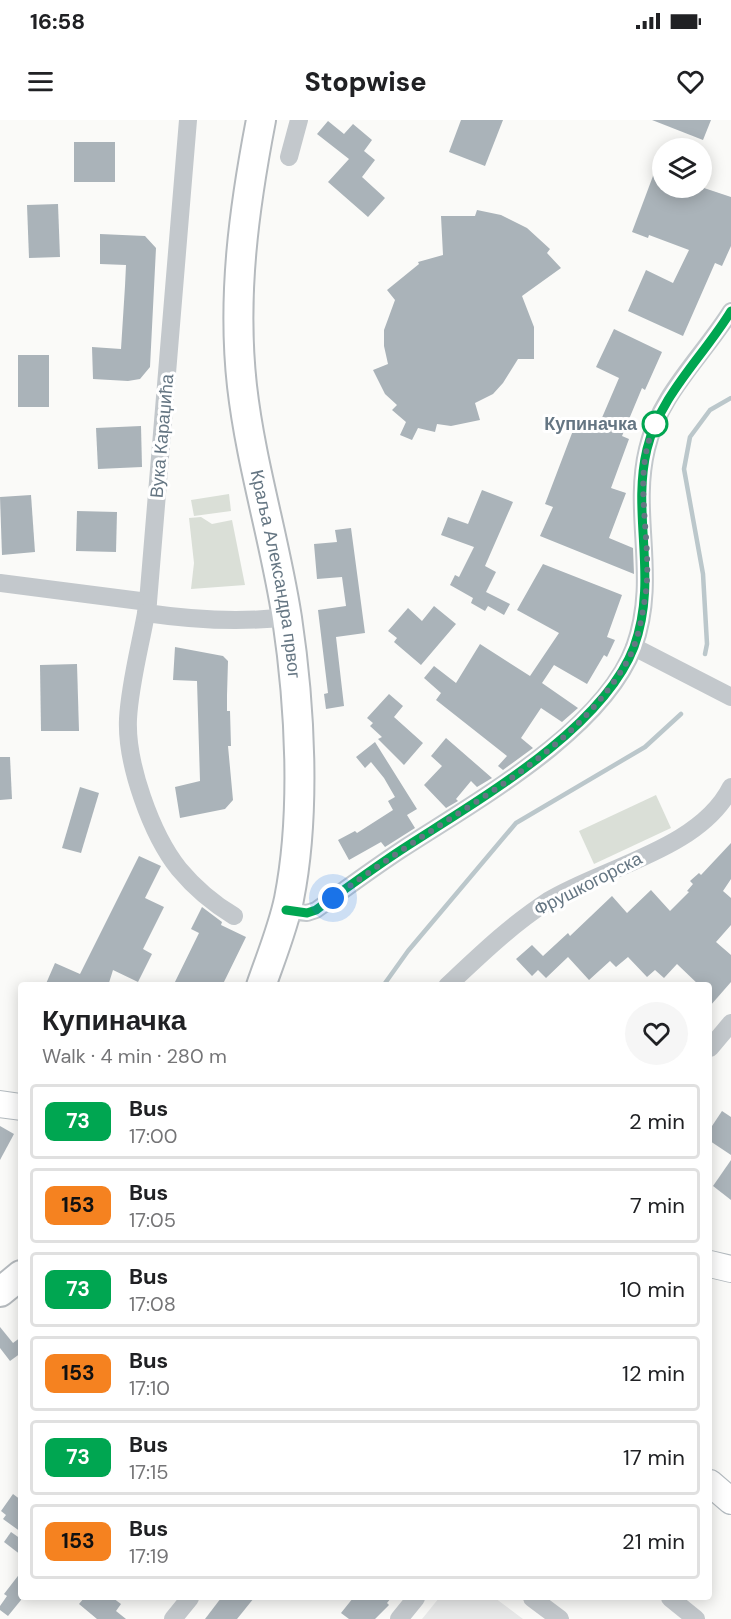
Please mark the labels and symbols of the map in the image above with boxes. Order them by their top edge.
street label: Вука Караџића [145,372,179,499]
marker: Купиначка [642,411,668,437]
place label: Купиначка [544,412,638,436]
street label: Краља Александра првог [245,467,306,680]
street label: Фрушкогорска [530,846,647,922]
your location [318,883,348,913]

